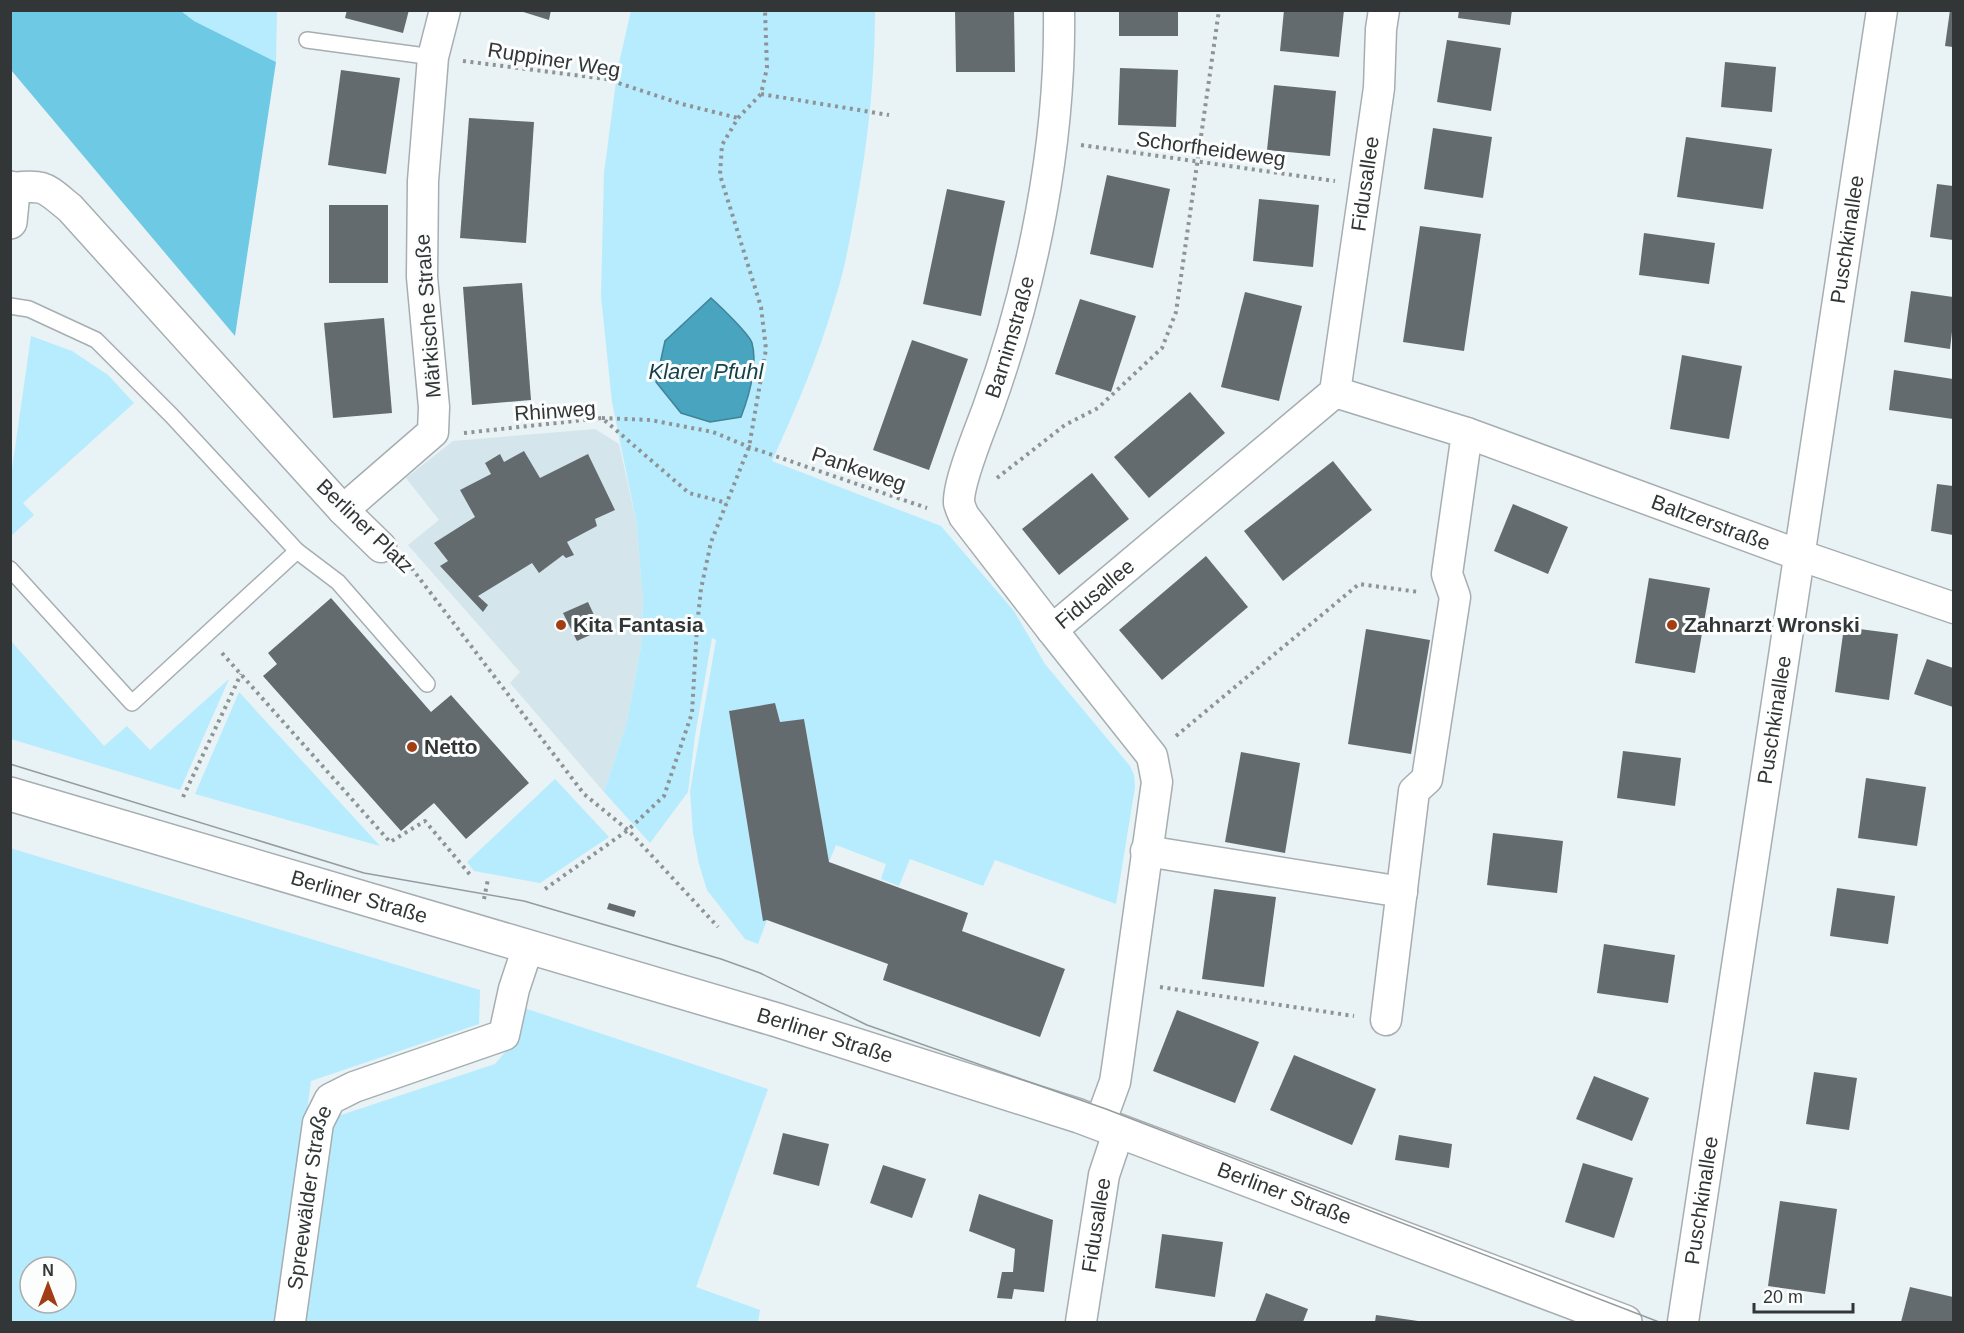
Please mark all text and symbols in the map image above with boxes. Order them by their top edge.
street label: Ruppiner Weg [486,38,622,81]
street label: Schorfheideweg [1135,127,1287,170]
street label: Fidusallee [1346,135,1383,233]
street label: Puschkinallee [1826,173,1868,305]
street label: Märkische Straße [410,233,445,399]
street label: Barnimstraße [980,274,1038,401]
water label: Klarer Pfuhl [649,359,765,384]
street label: Rhinweg [513,396,597,425]
street label: Pankeweg [809,442,909,495]
street label: Berliner Platz [312,474,418,577]
street label: Baltzerstraße [1648,490,1774,554]
street label: Fidusallee [1051,554,1139,633]
place label: Kita Fantasia [573,613,704,636]
place label: Zahnarzt Wronski [1684,613,1860,636]
marker: Kita Fantasia [554,618,568,632]
marker: Zahnarzt Wronski [1665,618,1679,632]
street label: Puschkinallee [1753,654,1795,786]
place label: Netto [424,735,478,758]
marker: Netto [405,740,419,754]
street label: Berliner Straße [288,865,430,927]
street label: Berliner Straße [754,1003,896,1067]
street label: Spreewälder Straße [283,1101,336,1291]
street label: Puschkinallee [1680,1134,1722,1266]
street label: Berliner Straße [1214,1157,1355,1229]
street label: Fidusallee [1077,1176,1114,1274]
north arrow [18,1255,78,1315]
text: N [42,1262,54,1279]
scale bar [1754,1276,1853,1314]
text: 20 m [1763,1287,1803,1307]

